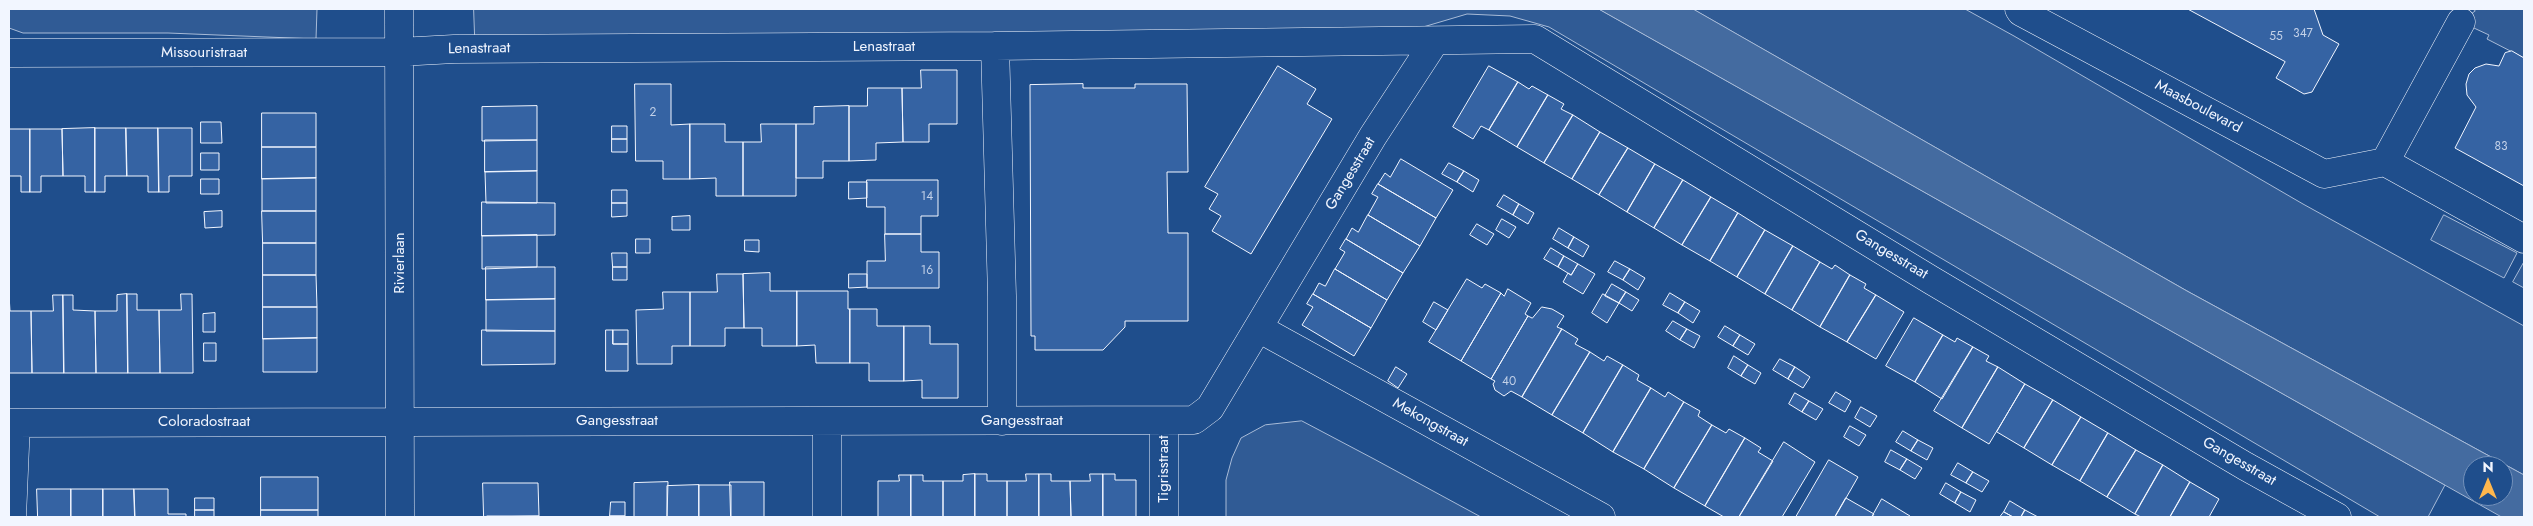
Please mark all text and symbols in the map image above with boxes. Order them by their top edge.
house number: 347 [2293,27,2313,41]
house number: 55 [2269,30,2283,44]
street label: Lenastraat [853,38,915,56]
street label: Lenastraat [448,39,510,59]
street label: Missouristraat [161,44,247,62]
street label: Maasboulevard [2152,77,2244,137]
house number: 2 [650,106,656,120]
street label: Gangesstraat [1322,134,1380,214]
house number: 83 [2494,140,2508,154]
house number: 14 [921,190,933,204]
street label: Gangesstraat [1851,226,1931,284]
street label: Rivierlaan [391,232,409,294]
house number: 16 [921,264,933,278]
house number: 40 [1502,375,1516,389]
street label: Mekongstraat [1389,395,1471,451]
street label: Gangesstraat [576,412,658,430]
street label: Gangesstraat [981,412,1063,430]
street label: Coloradostraat [158,413,250,431]
street label: Gangesstraat [2199,434,2279,490]
street label: Tigrisstraat [1155,435,1173,503]
north arrow [2463,456,2513,506]
text: N [2482,457,2494,477]

